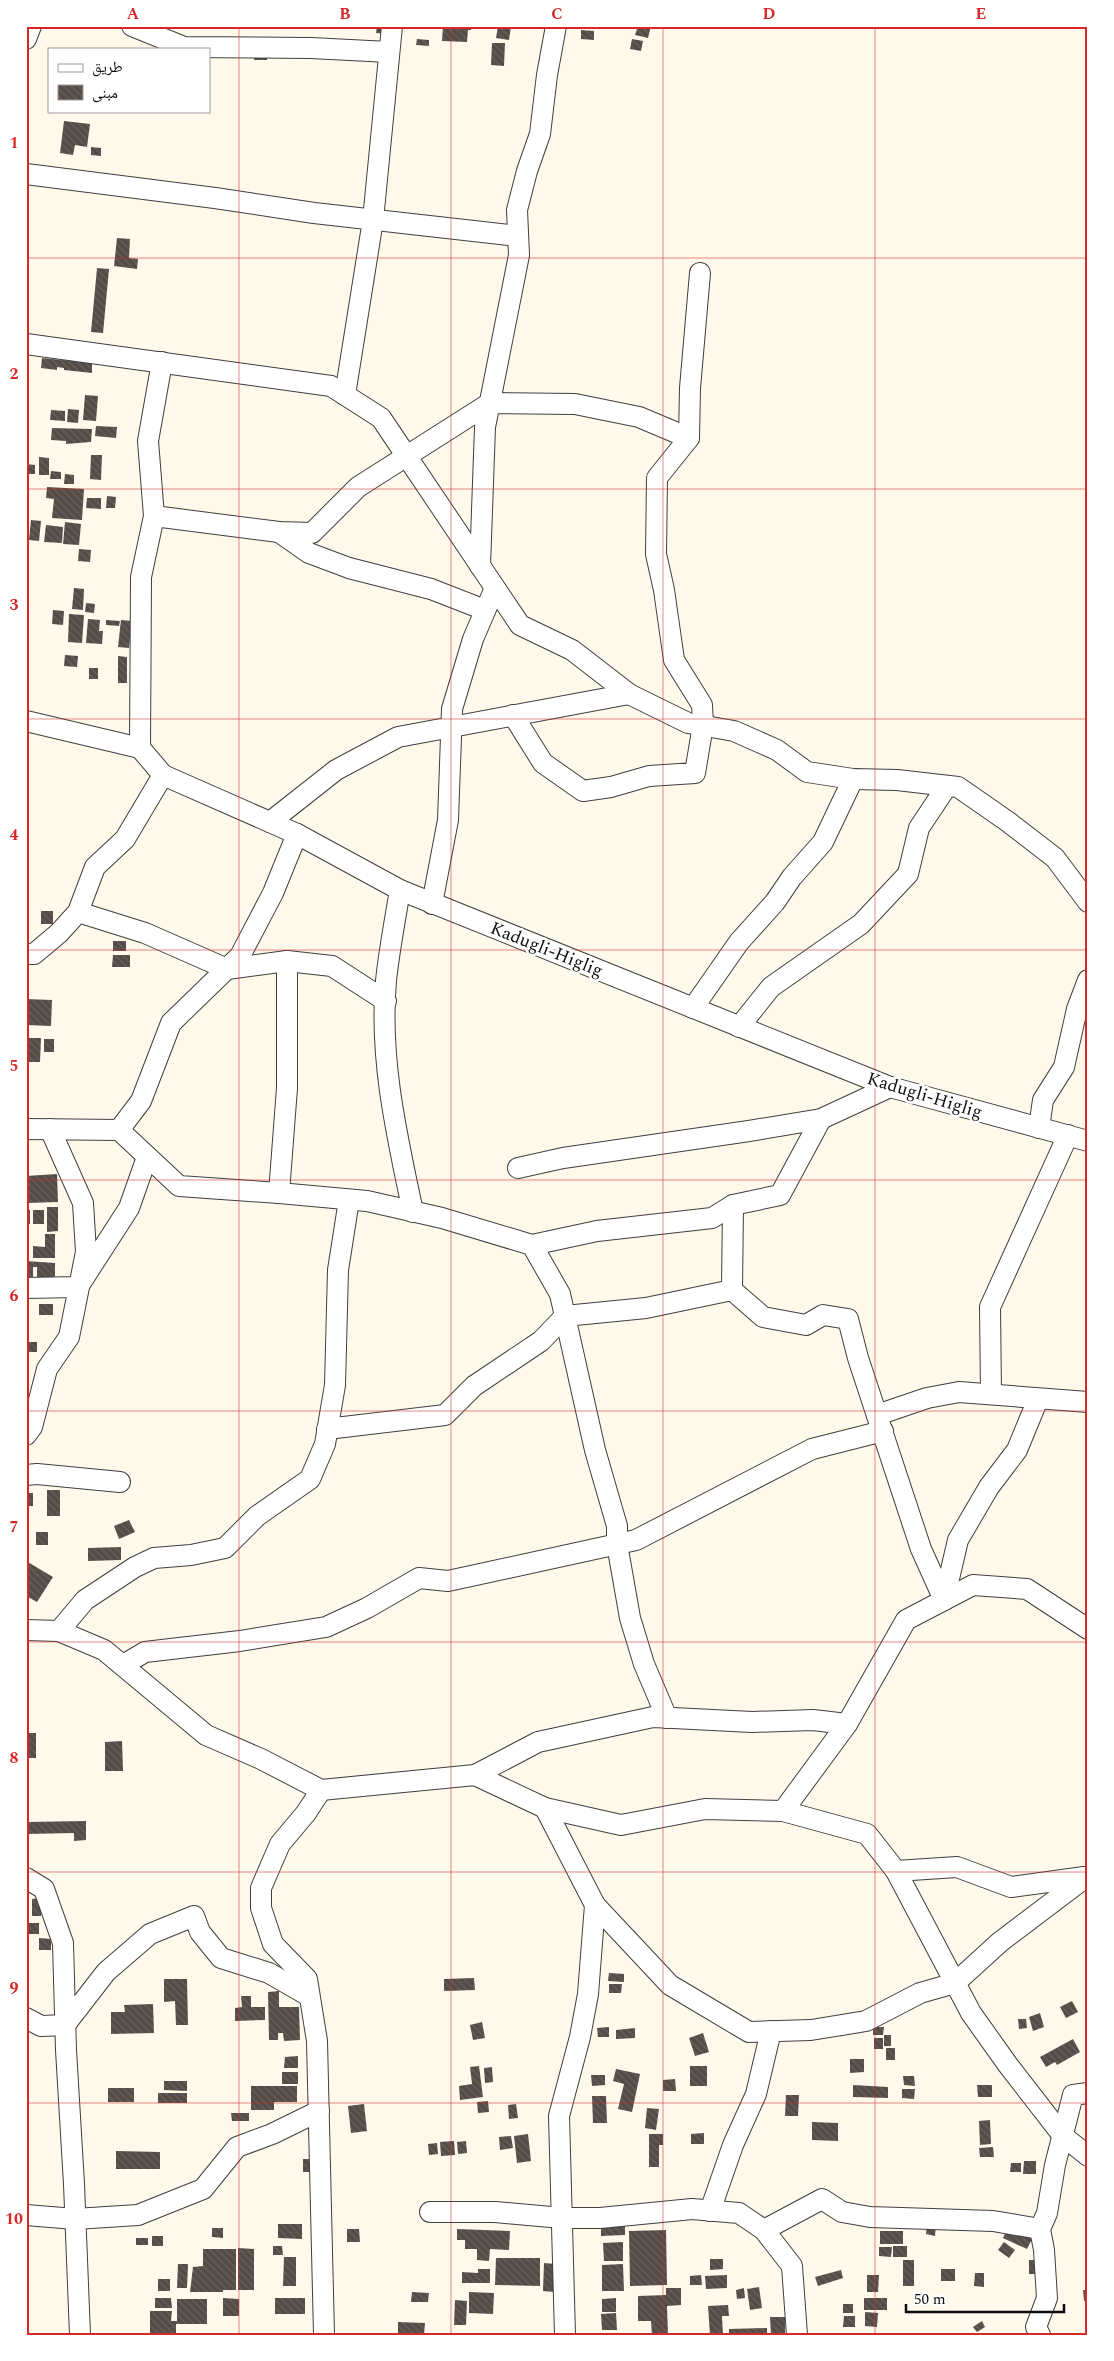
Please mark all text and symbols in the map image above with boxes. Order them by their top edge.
text: A [127,2,140,26]
text: B [339,2,351,26]
text: C [551,2,563,26]
text: D [763,2,776,26]
text: E [976,2,986,26]
legend [48,48,210,112]
text: طريق [92,56,123,79]
text: مبنى [92,82,118,105]
text: 1 [10,131,18,155]
text: 2 [10,362,19,386]
text: 3 [10,593,19,617]
text: 4 [10,823,19,847]
street label: Kadugli-Higlig [486,915,607,984]
text: 5 [10,1054,18,1078]
street label: Kadugli-Higlig [864,1065,986,1126]
text: 6 [10,1284,19,1308]
text: 7 [10,1515,19,1539]
text: 8 [10,1746,19,1770]
text: 9 [10,1976,19,2000]
text: 10 [5,2207,23,2231]
scale bar [906,2281,1064,2313]
text: 50 m [914,2288,946,2311]

